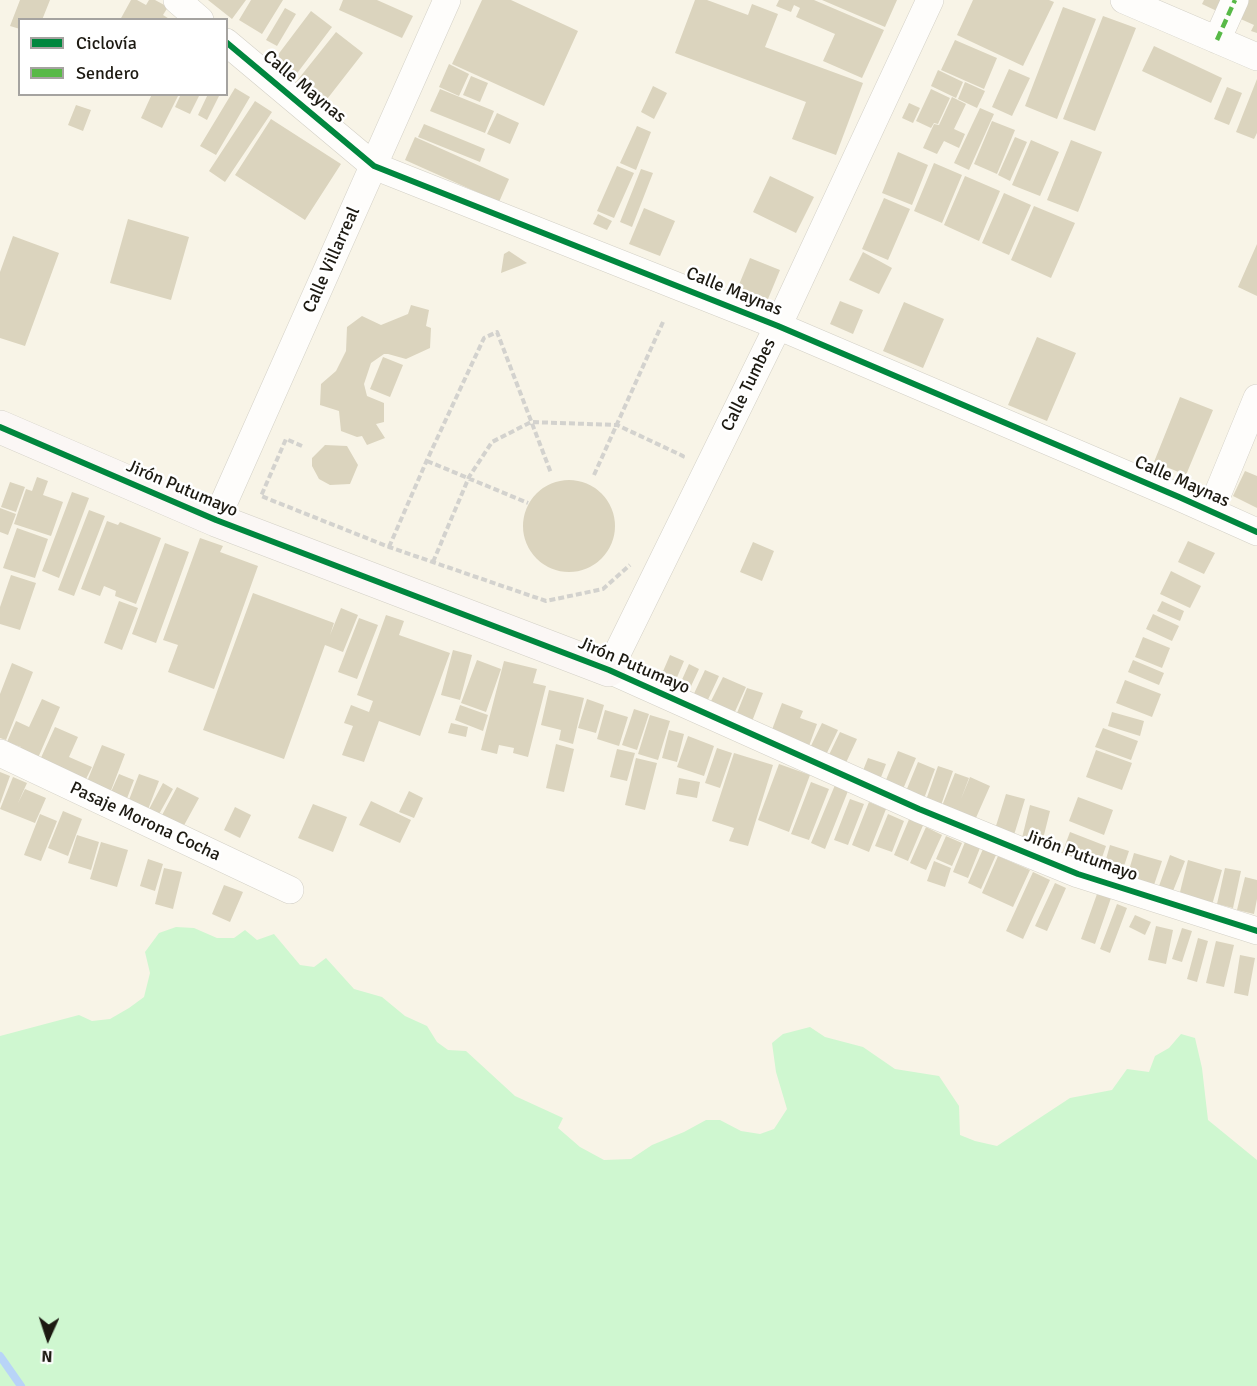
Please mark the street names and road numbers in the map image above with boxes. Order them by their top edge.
street label: Calle Maynas [258,46,350,128]
street label: Calle Villarreal [299,203,365,317]
street label: Calle Maynas [683,263,785,321]
street label: Calle Tumbes [717,335,781,435]
street label: Calle Maynas [1131,451,1233,513]
street label: Jirón Putumayo [123,456,241,522]
street label: Jirón Putumayo [575,633,693,699]
street label: Pasaje Morona Cocha [66,778,224,866]
street label: Jirón Putumayo [1021,825,1141,887]

